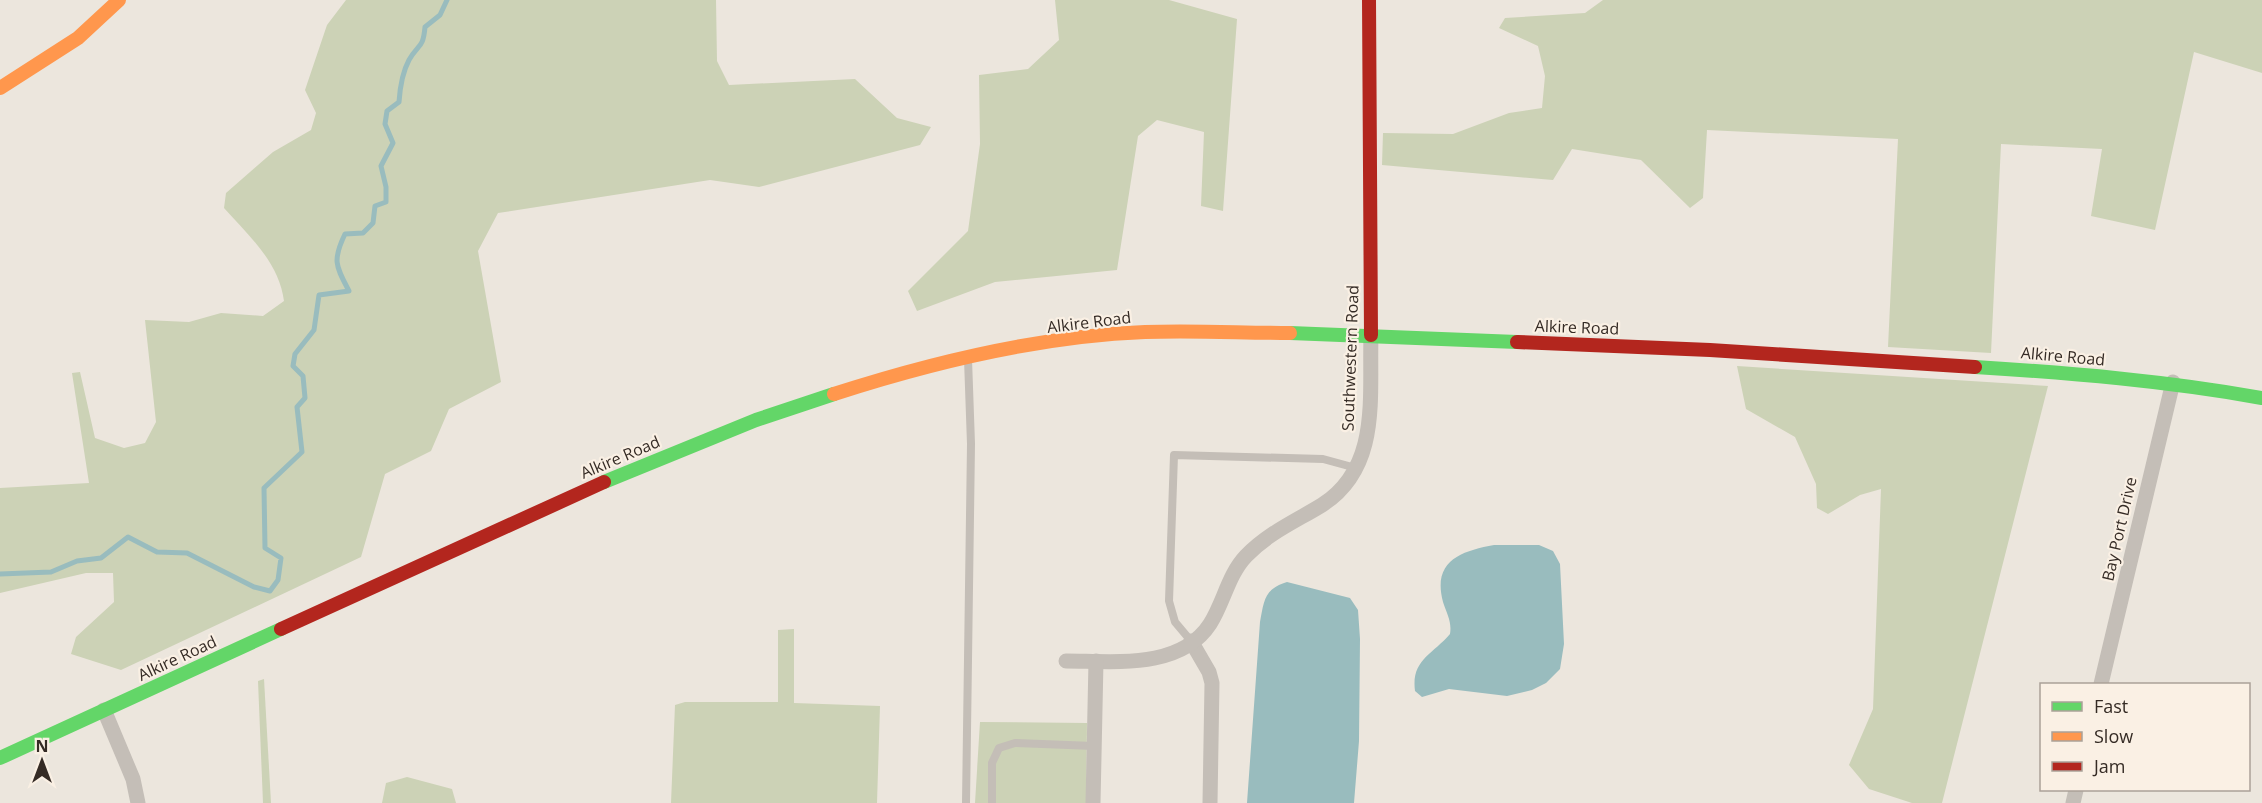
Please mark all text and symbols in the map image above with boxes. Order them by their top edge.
street label: Southwestern Road [1336,285,1364,431]
street label: Alkire Road [1046,306,1132,338]
street label: Alkire Road [1534,315,1620,339]
street label: Alkire Road [2020,341,2106,371]
street label: Alkire Road [577,430,663,484]
street label: Bay Port Drive [2096,475,2142,583]
street label: Alkire Road [134,630,220,686]
legend [2040,683,2250,791]
text: Fast [2094,694,2128,718]
text: Slow [2094,724,2133,748]
north arrow [12,731,72,791]
text: N [35,735,49,757]
text: Jam [2092,754,2126,778]

